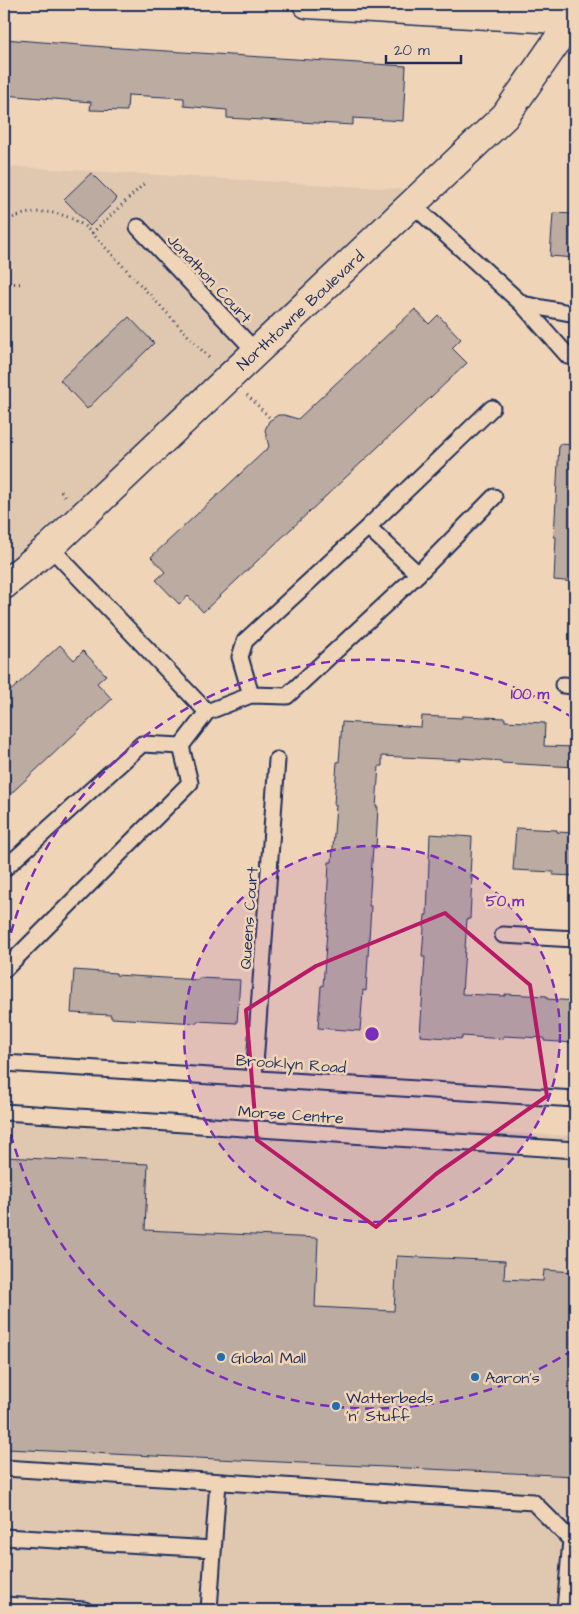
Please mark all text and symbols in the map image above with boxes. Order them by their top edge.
scale bar [386,32,462,64]
text: 20 m [394,40,430,61]
street label: Jonathon Court [162,229,257,329]
street label: Northtowne Boulevard [232,246,369,376]
text: 100 m [511,684,550,705]
street label: Queens Court [234,865,264,970]
text: 50 m [486,891,524,912]
centre of rings [363,1025,381,1043]
street label: Brooklyn Road [235,1049,347,1080]
street label: Morse Centre [237,1100,345,1130]
place label: Global Mall [231,1347,306,1369]
marker: Global Mall [215,1351,227,1363]
place label: Aaron's [485,1367,540,1389]
marker: Aaron's [469,1371,481,1383]
place label: Watterbeds 'n' Stuff [346,1387,433,1427]
marker: Watterbeds 'n' Stuff [330,1400,342,1412]

